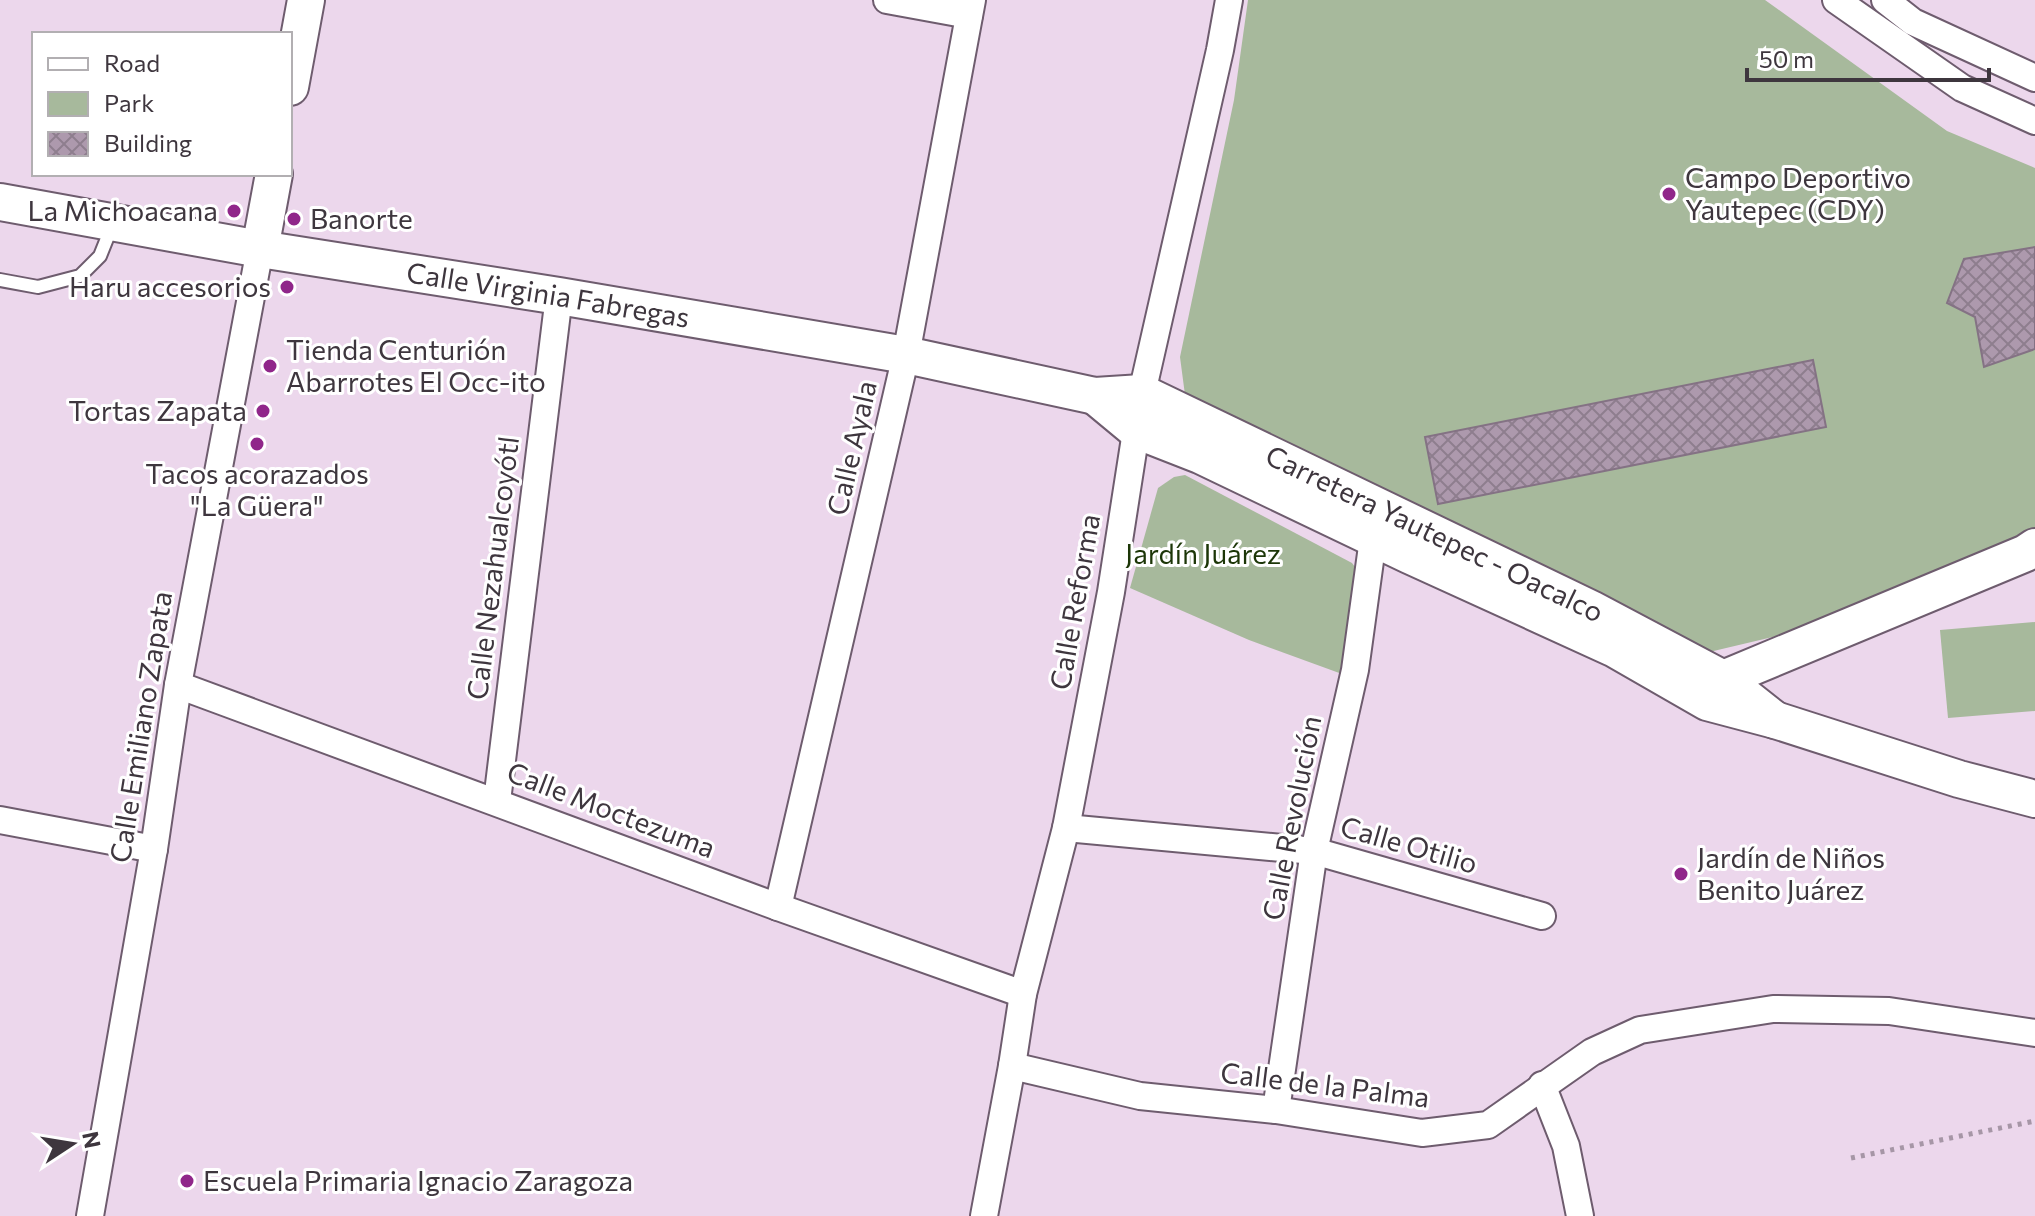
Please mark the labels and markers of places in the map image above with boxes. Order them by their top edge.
place label: Campo Deportivo Yautepec (CDY) [1685,160,1911,226]
marker: Campo Deportivo Yautepec (CDY) [1660,185,1678,203]
place label: La Michoacana [28,193,218,227]
place label: Banorte [310,201,413,235]
marker: La Michoacana [225,202,243,220]
marker: Banorte [285,210,303,228]
place label: Haru accesorios [69,269,271,303]
marker: Haru accesorios [278,278,296,296]
place label: Tienda Centurión Abarrotes El Occ-ito [286,332,546,398]
marker: Tienda Centurión Abarrotes El Occ-ito [261,357,279,375]
place label: Tortas Zapata [68,393,247,427]
marker: Tortas Zapata [254,402,272,420]
marker: Tacos acorazados "La Güera" [248,435,266,453]
place label: Tacos acorazados "La Güera" [145,456,369,522]
place label: Jardín de Niños Benito Juárez [1697,840,1885,906]
marker: Jardín de Niños Benito Juárez [1672,865,1690,883]
place label: Escuela Primaria Ignacio Zaragoza [203,1163,633,1197]
marker: Escuela Primaria Ignacio Zaragoza [178,1172,196,1190]

